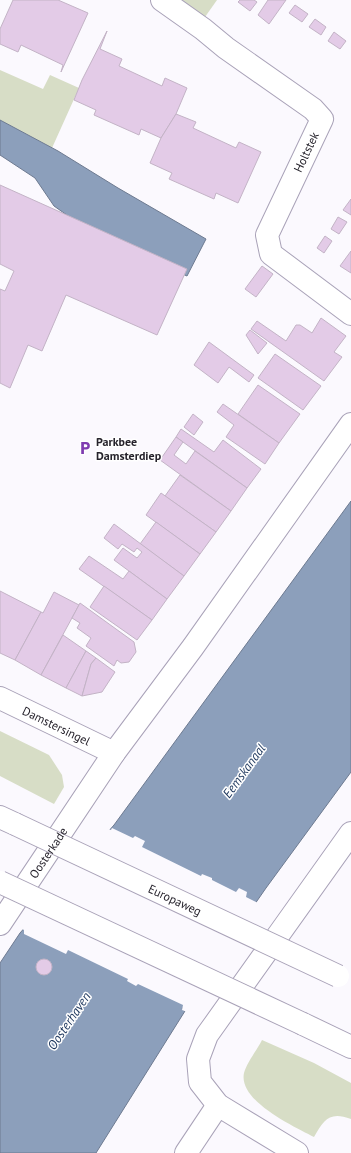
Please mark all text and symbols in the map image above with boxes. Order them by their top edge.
street label: Holtstek [290,129,322,175]
place label: Parkbee Damsterdiep [96,434,162,463]
parking icon: Parkbee Damsterdiep [77,440,93,456]
street label: Damstersingel [20,703,94,748]
water label: Eemskanaal [219,740,270,801]
street label: Oosterkade [25,824,70,881]
street label: Europaweg [146,880,204,918]
water label: Oosterhaven [43,989,95,1053]

